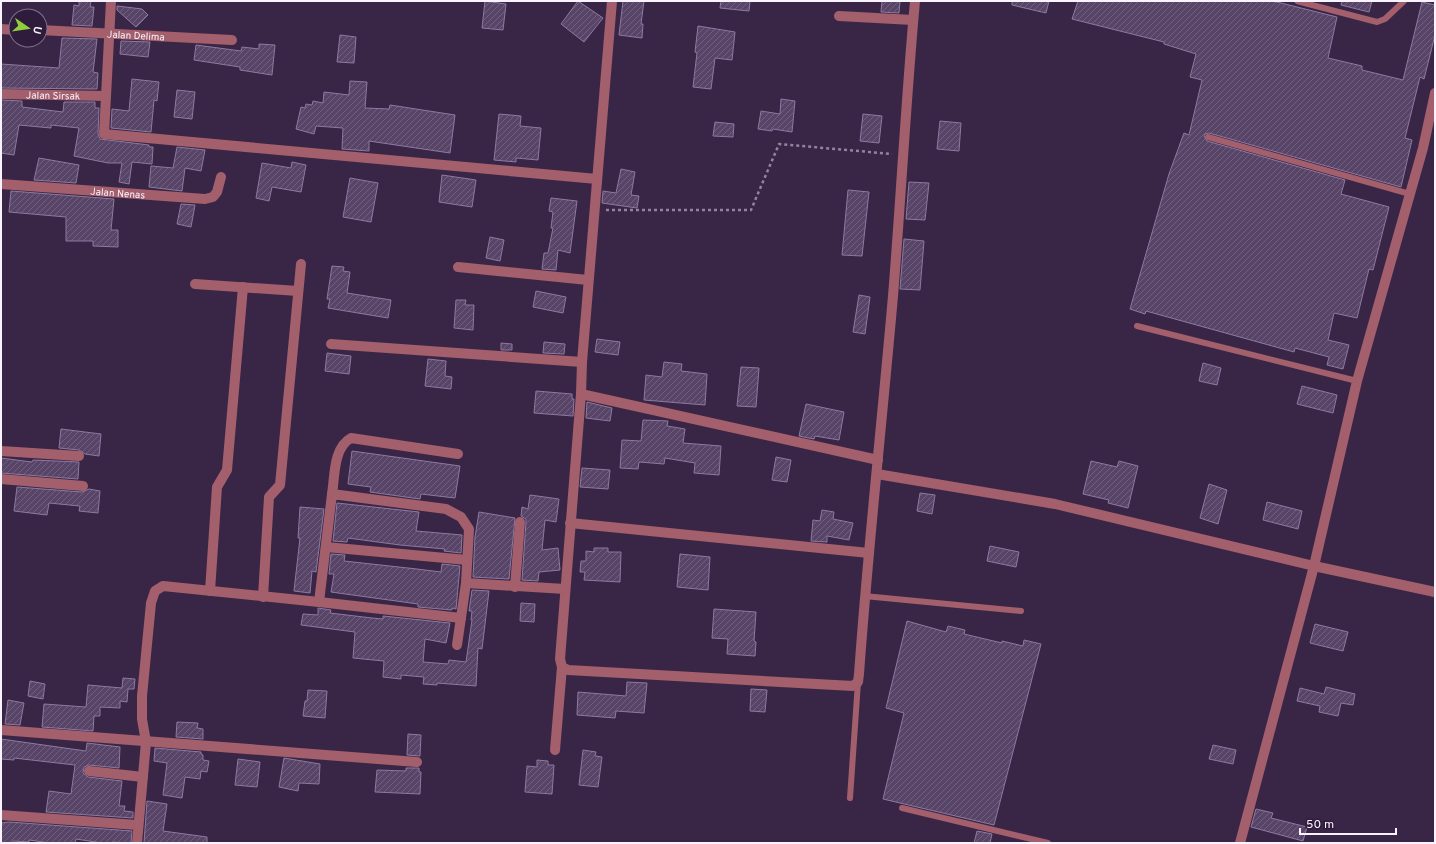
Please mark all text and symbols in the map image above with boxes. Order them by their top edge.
north arrow [8,8,48,48]
text: U [29,25,44,35]
street label: Jalan Delima [107,28,165,44]
street label: Jalan Sirsak [26,89,80,104]
street label: Jalan Nenas [90,186,146,203]
scale bar [1300,810,1396,836]
text: 50 m [1306,817,1334,833]

